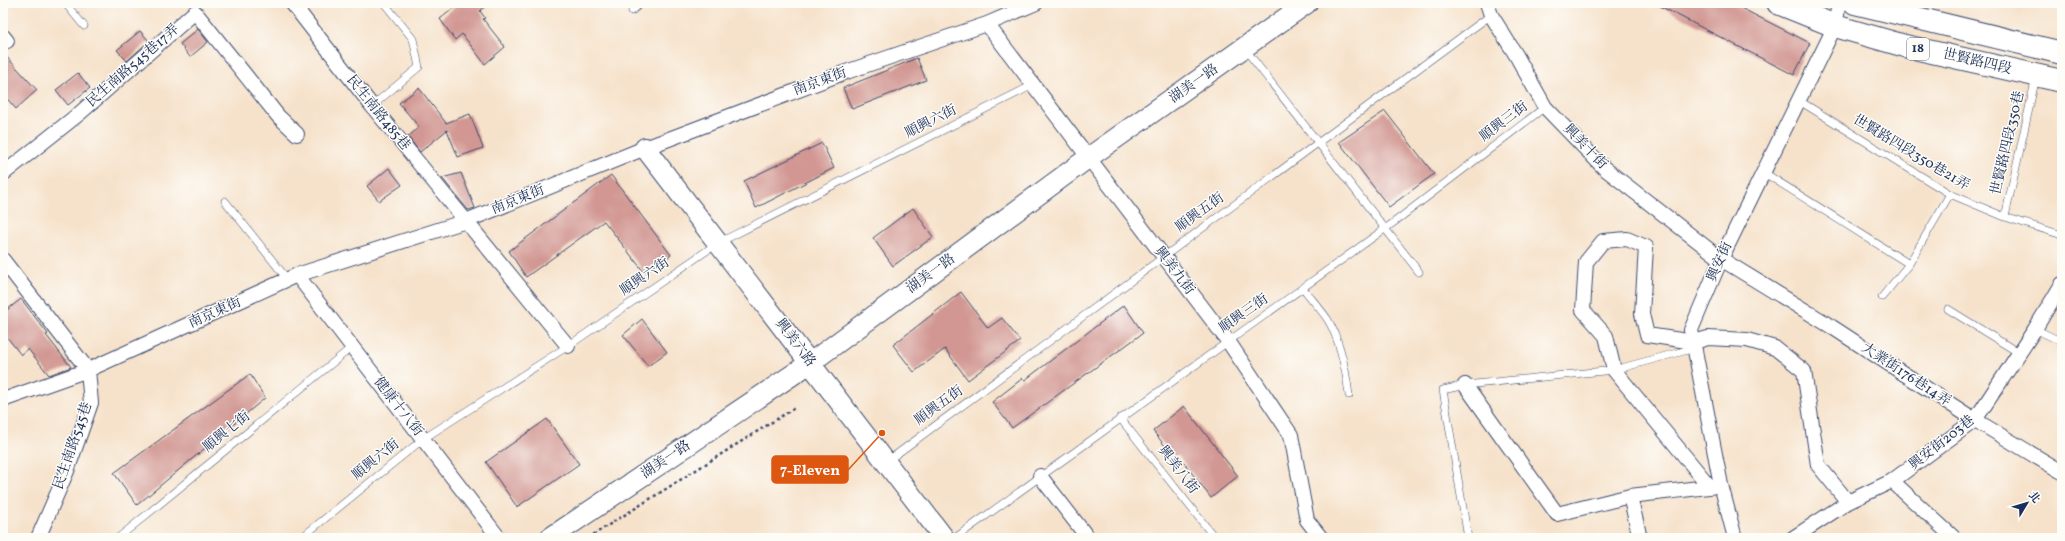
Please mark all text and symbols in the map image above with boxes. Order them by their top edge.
street label: 民生南路545巷17弄 [82,20,184,112]
road number: 18 [1907,38,1929,60]
street label: 世賢路四段 [1941,45,2013,79]
street label: 湖美一路 [1166,60,1222,108]
street label: 南京東街 [790,63,850,101]
street label: 民生南路485巷 [342,71,414,155]
street label: 世賢路四段350巷 [1987,89,2029,197]
street label: 順興三街 [1476,98,1532,146]
street label: 順興六街 [902,101,960,143]
street label: 世賢路四段350巷21弄 [1849,111,1973,195]
street label: 興美十街 [1559,120,1611,174]
street label: 南京東街 [488,181,548,219]
street label: 順興五街 [1172,189,1228,237]
street label: 興安街 [1703,239,1737,285]
street label: 興美九街 [1149,243,1199,299]
street label: 湖美一路 [903,250,959,298]
street label: 順興六街 [616,253,674,301]
street label: 順興三街 [1216,290,1272,338]
street label: 南京東街 [186,293,244,333]
street label: 興美六路 [771,315,819,371]
street label: 大業街176巷14弄 [1858,339,1954,411]
street label: 健康十八街 [369,374,427,440]
street label: 順興五街 [911,382,967,430]
street label: 民生南路545巷 [49,400,97,492]
street label: 順興七街 [199,407,255,457]
street label: 興安街203巷 [1905,411,1979,475]
street label: 順興六街 [348,435,404,485]
street label: 湖美一路 [637,436,695,484]
street label: 興美八街 [1153,442,1203,498]
callout: 7-Eleven [772,456,848,483]
text: 7-Eleven [780,461,840,482]
north arrow [2007,483,2047,523]
text: 北 [2024,489,2043,507]

